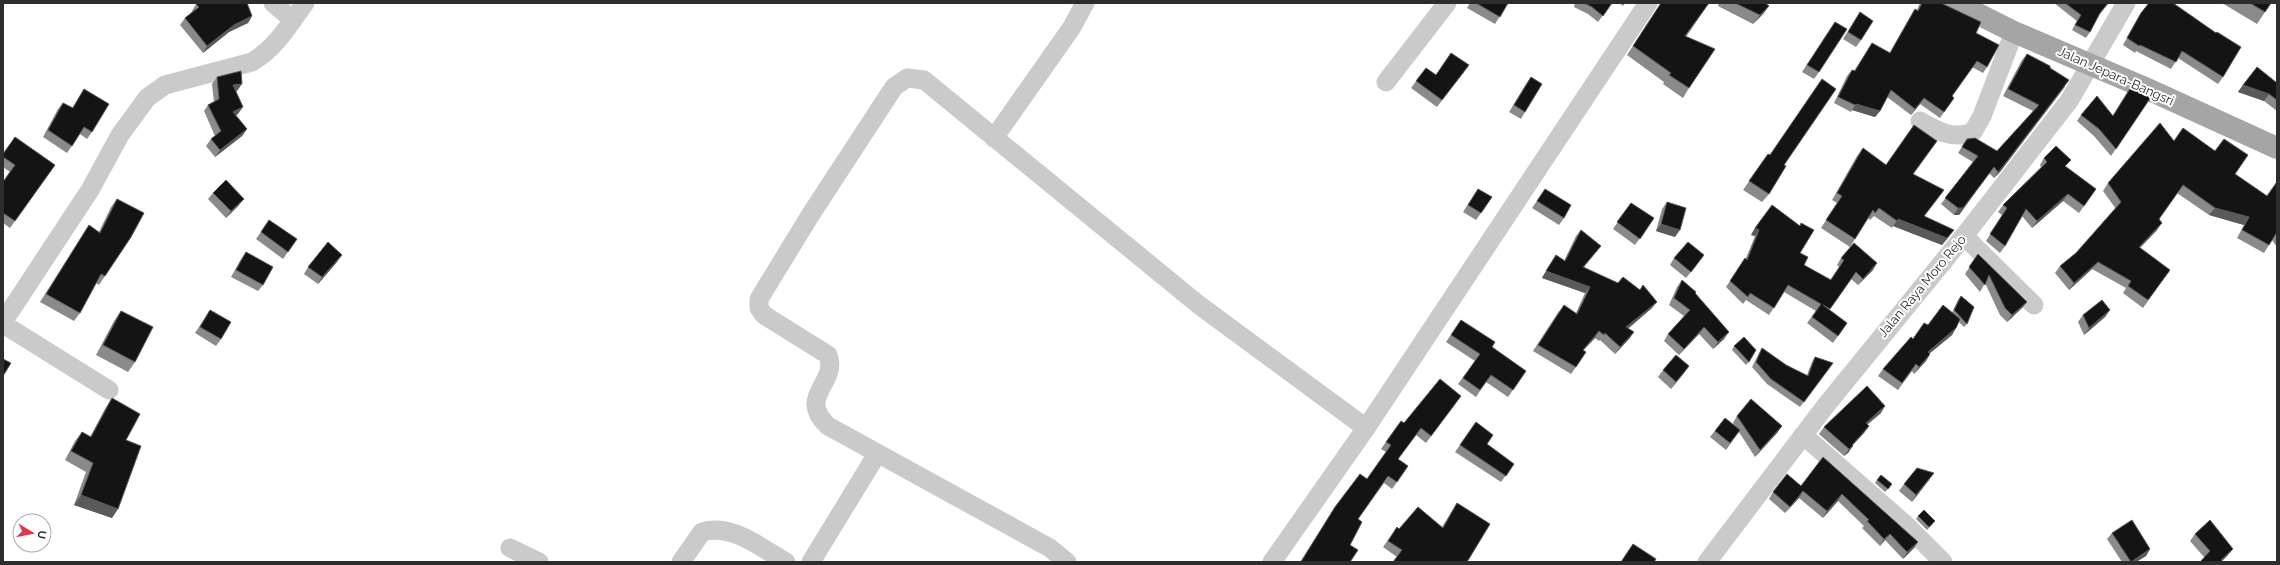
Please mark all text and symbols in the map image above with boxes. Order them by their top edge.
street label: Jalan Jepara-Bangsri [2056,44,2176,108]
street label: Jalan Raya Moro Rejo [1875,232,1969,340]
north arrow [12,513,52,553]
text: U [34,529,48,540]

